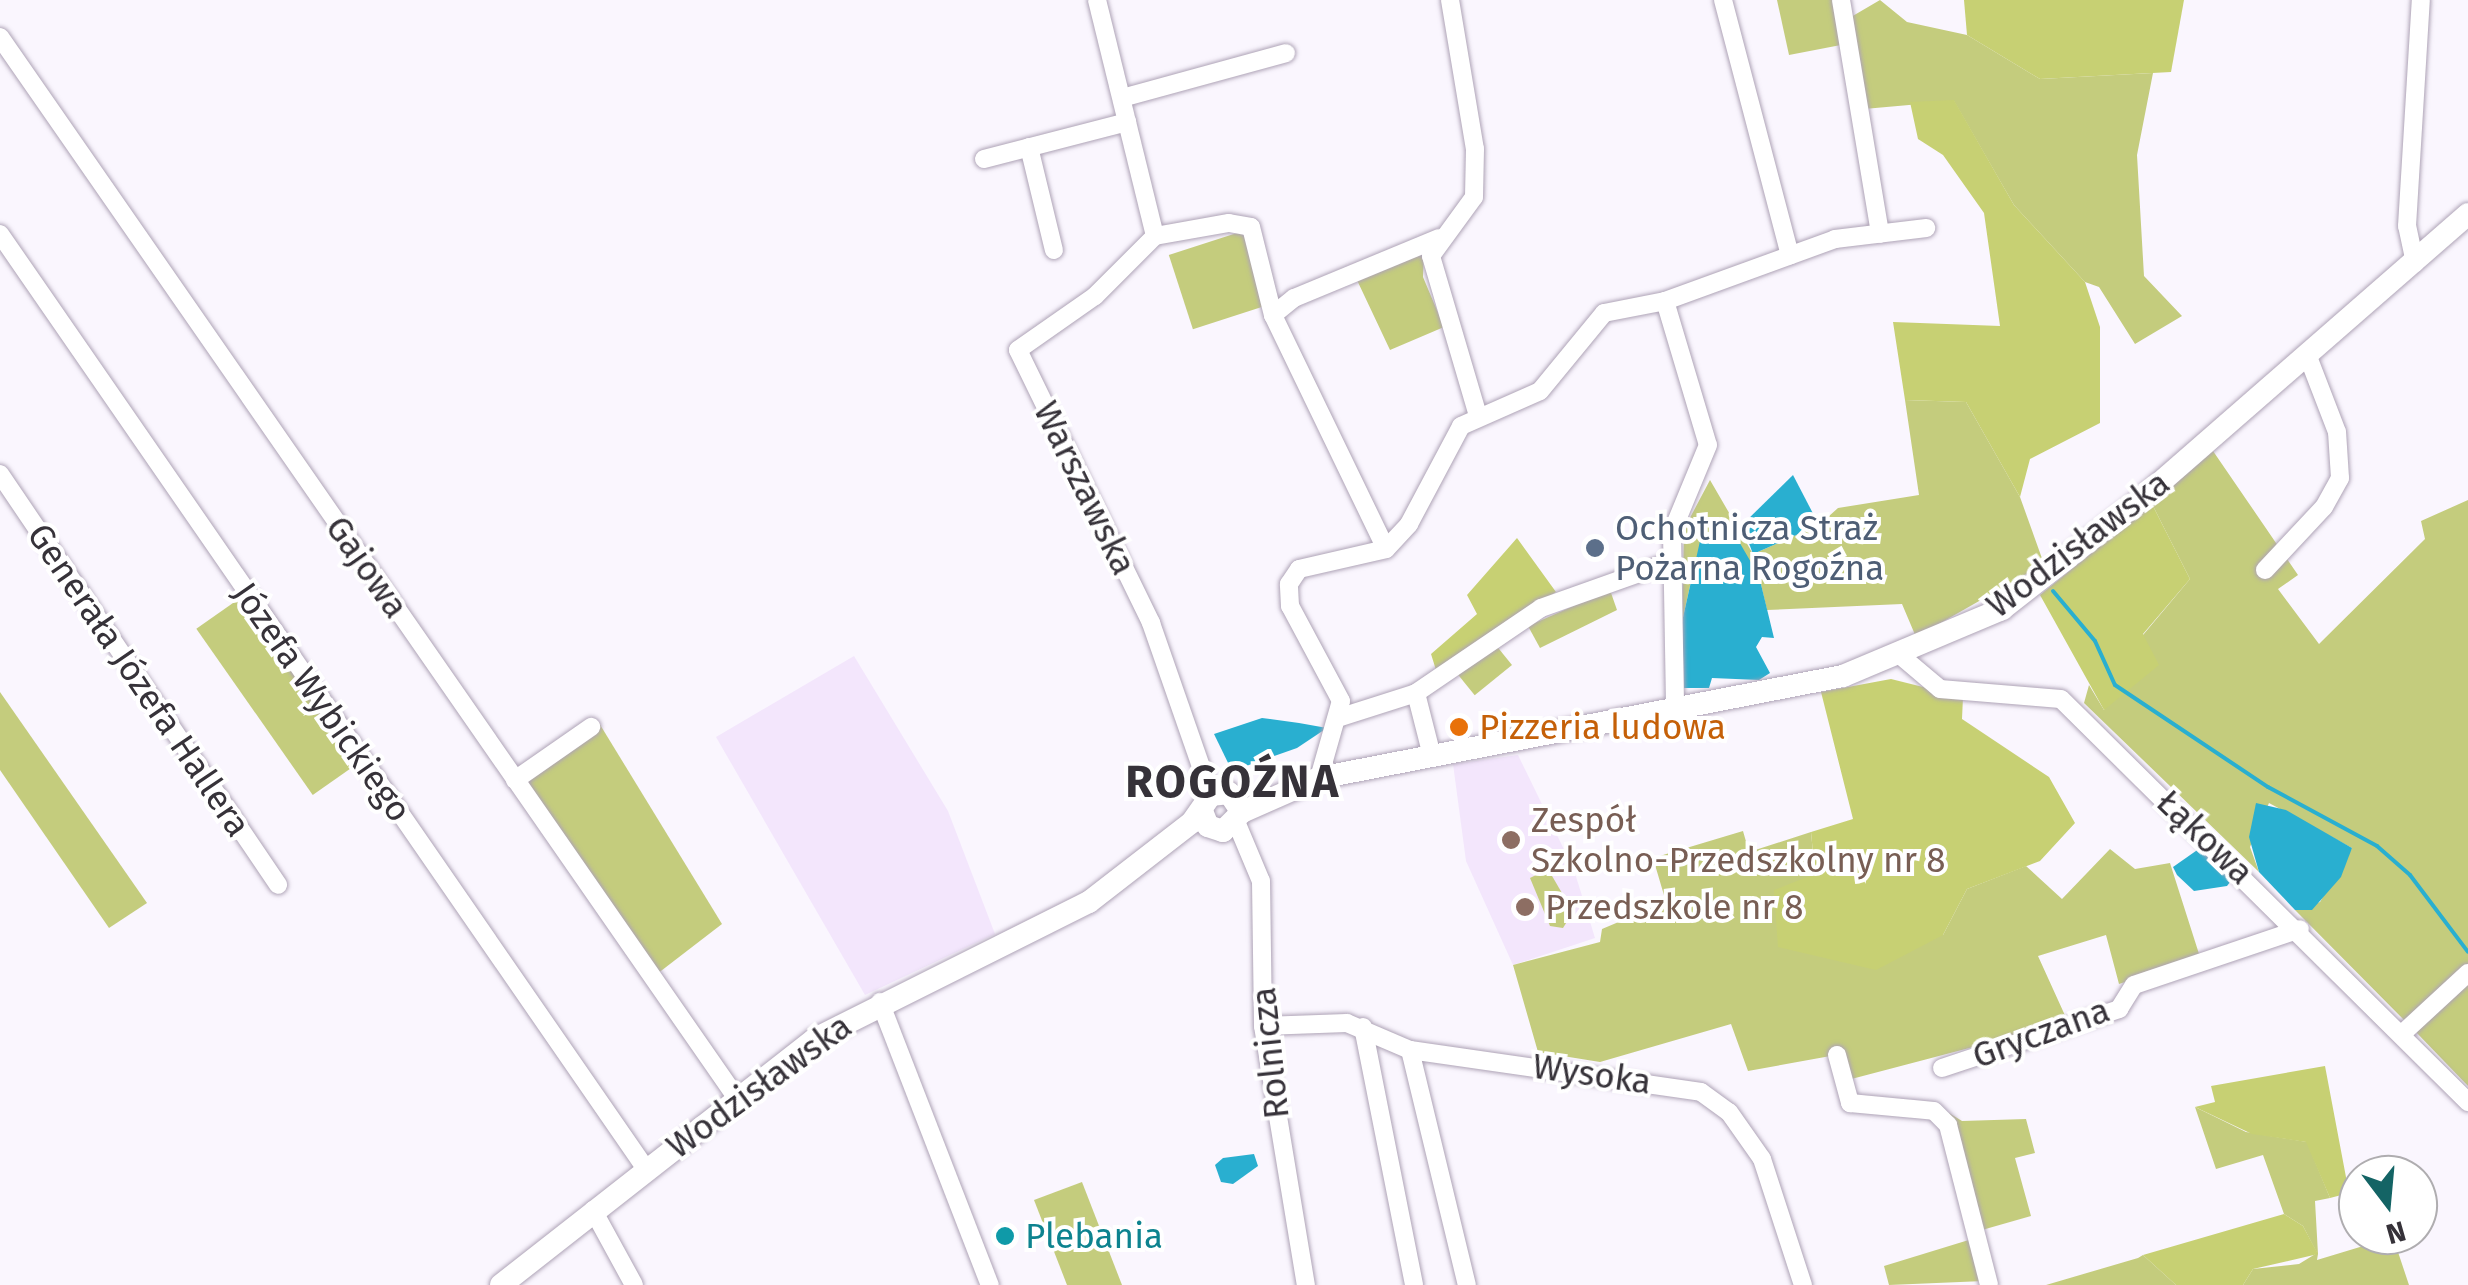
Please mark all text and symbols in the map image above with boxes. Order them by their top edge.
street label: Warszawska [1025,394,1145,582]
street label: Wodzisławska [1978,462,2178,626]
place label: Ochotnicza Straż Pożarna Rogoźna [1615,507,1884,589]
street label: Gajowa [317,508,417,626]
street label: Generała Józefa Hallera [19,516,259,844]
marker: Ochotnicza Straż Pożarna Rogoźna [1584,537,1606,559]
street label: Józefa Wybickiego [224,574,420,830]
place label: Pizzeria ludowa [1479,706,1726,748]
marker: Pizzeria ludowa [1448,716,1470,738]
district label: ROGOŹNA [1125,756,1341,810]
street label: Łąkowa [2148,781,2262,893]
place label: Zespół Szkolno-Przedszkolny nr 8 [1531,799,1946,881]
marker: Zespół Szkolno-Przedszkolny nr 8 [1500,829,1522,851]
place label: Przedszkole nr 8 [1545,886,1804,928]
marker: Przedszkole nr 8 [1514,896,1536,918]
street label: Rolnicza [1242,985,1298,1121]
street label: Gryczana [1967,989,2115,1077]
street label: Wodzisławska [658,1005,860,1167]
street label: Wysoka [1530,1045,1654,1103]
north arrow [2338,1155,2438,1255]
text: N [2382,1214,2409,1251]
place label: Plebania [1025,1215,1163,1257]
marker: Plebania [994,1225,1016,1247]

